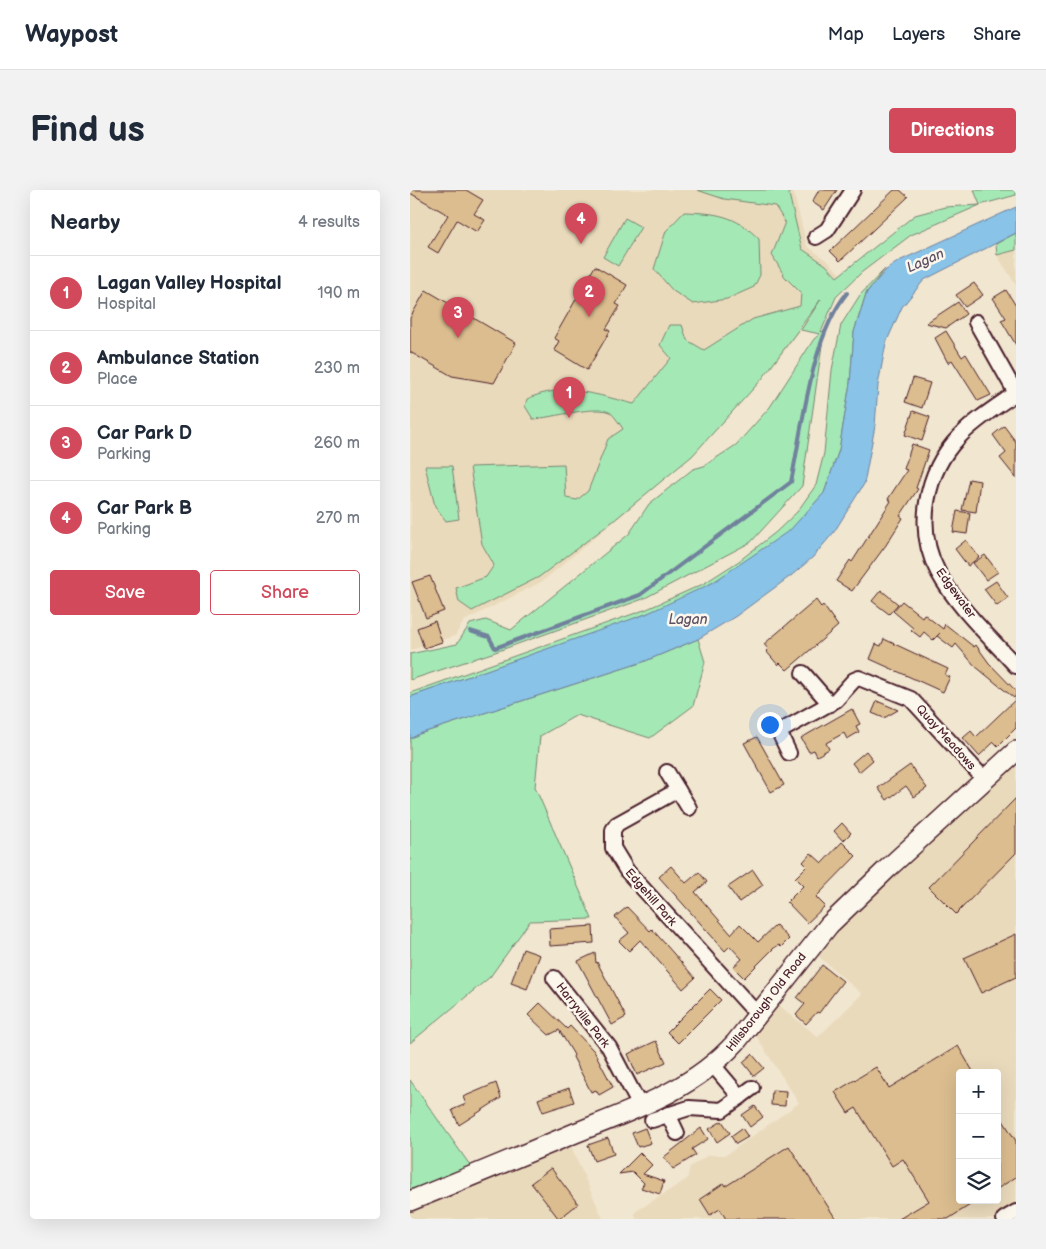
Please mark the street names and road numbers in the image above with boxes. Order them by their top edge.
street label: Edgewater [932,565,979,622]
street label: Quay Meadows [912,702,979,773]
street label: Edgehill Park [622,866,680,929]
street label: Hillsborough Old Road [723,950,810,1055]
street label: Harryville Park [552,980,613,1051]

